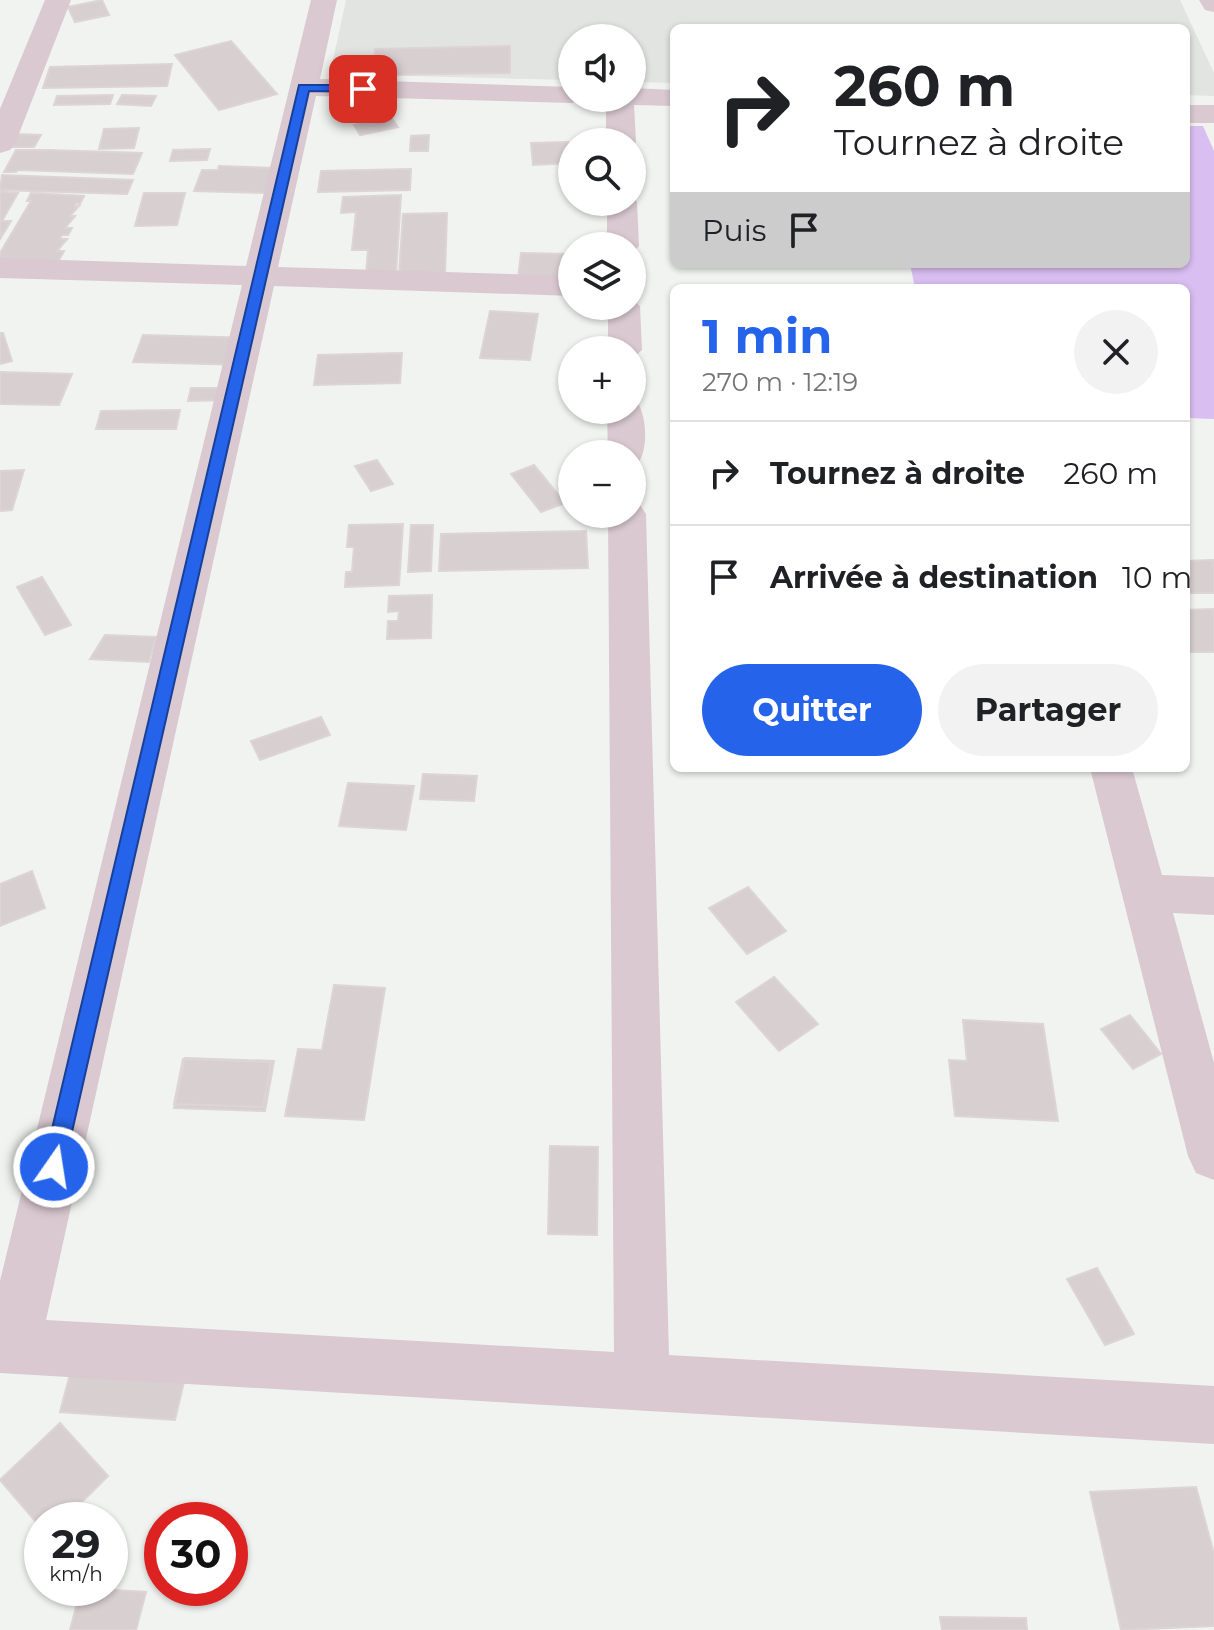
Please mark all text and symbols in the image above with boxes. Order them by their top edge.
map controls [558,24,646,528]
button: sound [558,24,646,112]
text: 260 m [834,52,1015,120]
pin [329,55,397,123]
icon: right [702,56,806,160]
icon: arrive [341,67,385,111]
text: Tournez à droite [834,120,1124,164]
button: search [558,128,646,216]
icon: arrive [782,208,826,252]
text: Puis [702,212,766,249]
button: layers [558,232,646,320]
text: 1 min [702,307,832,365]
button: close [1074,310,1158,394]
button: + [558,336,646,424]
text: 270 m · 12:19 [702,366,858,398]
button: − [558,440,646,528]
icon: right [702,451,746,495]
text: Tournez à droite [770,455,1025,492]
text: 260 m [1063,455,1158,492]
icon: arrive [702,555,746,599]
text: Arrivée à destination [770,559,1098,596]
text: 10 m [1122,559,1192,596]
button: Quitter [702,664,922,756]
button: Partager [938,664,1158,756]
position arrow [12,1125,96,1209]
speed limit sign: 30 [144,1502,248,1606]
text: 29 [51,1519,101,1568]
text: km/h [49,1562,103,1586]

